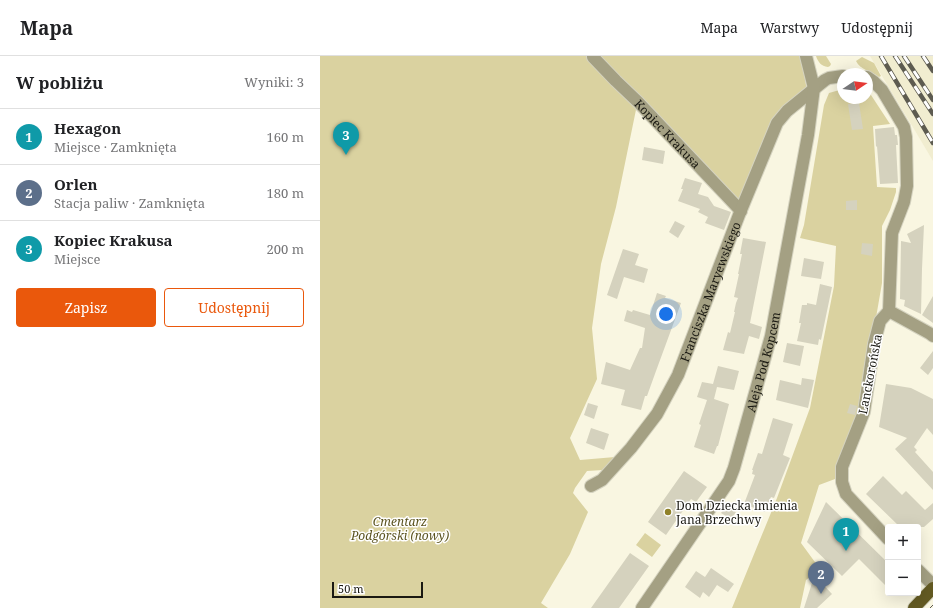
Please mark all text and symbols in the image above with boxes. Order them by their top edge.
text: Mapa [20,15,73,41]
text: Mapa [700,18,738,37]
text: Warstwy [760,18,819,37]
text: Udostępnij [841,18,913,37]
north arrow [837,68,873,104]
text: W pobliżu [16,71,103,94]
text: Wyniki: 3 [244,73,304,91]
street label: Kopiec Krakusa [631,95,705,172]
text: Hexagon [54,118,121,138]
pin: 3 [333,122,359,155]
text: 1 [25,128,33,146]
text: 160 m [267,128,304,146]
text: Miejsce · Zamknięta [54,138,177,156]
text: Orlen [54,174,98,194]
text: 2 [25,184,33,202]
text: 180 m [267,184,304,202]
text: Stacja paliw · Zamknięta [54,194,205,212]
street label: Franciszka Maryewskiego [675,219,744,364]
text: Kopiec Krakusa [54,230,173,250]
text: 3 [25,240,33,258]
text: 200 m [267,240,304,258]
text: Miejsce [54,250,100,268]
button: Zapisz [16,288,156,327]
button: Udostępnij [164,288,304,327]
your location [656,304,676,324]
street label: Aleja Pod Kopcem [742,310,784,414]
street label: Lanckorońska [854,332,886,415]
place label: Dom Dziecka imienia Jana Brzechwy [675,497,798,528]
marker: Dom Dziecka imienia Jana Brzechwy [663,507,673,517]
park label: Cmentarz Podgórski (nowy) [350,513,449,544]
pin: 1 [833,518,859,551]
map controls [885,524,921,596]
button: + [885,524,921,560]
button: − [885,560,921,596]
pin: 2 [808,561,834,594]
scale bar [332,580,423,599]
text: 50 m [338,581,364,596]

